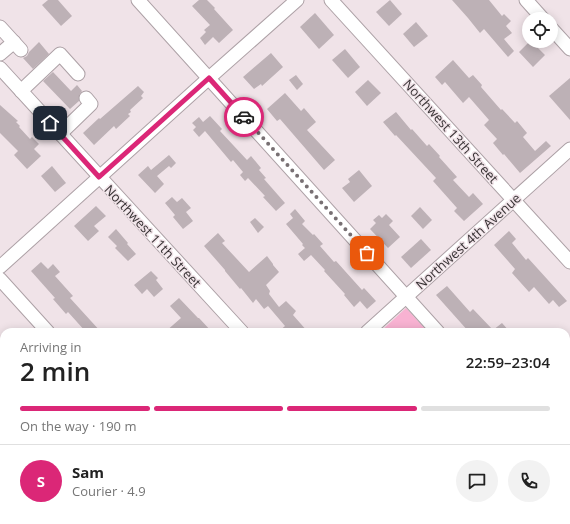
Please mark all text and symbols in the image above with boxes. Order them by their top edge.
map controls [522,12,558,48]
button: locate [522,12,558,48]
street label: Northwest 13th Street [399,75,503,187]
courier [224,97,264,137]
pin [33,106,67,140]
icon: car [233,106,255,128]
icon: home [39,112,61,134]
street label: Northwest 11th Street [101,181,206,292]
street label: Northwest 4th Avenue [412,189,524,293]
pin [350,236,384,270]
icon: bag [356,242,378,264]
text: Arriving in [20,338,82,356]
text: 22:59–23:04 [466,352,550,372]
text: 2 min [20,353,90,389]
text: On the way · 190 m [20,417,136,435]
button: chat [456,460,498,502]
button: phone [508,460,550,502]
text: Sam [72,462,104,482]
text: S [37,471,45,491]
text: Courier · 4.9 [72,482,146,500]

